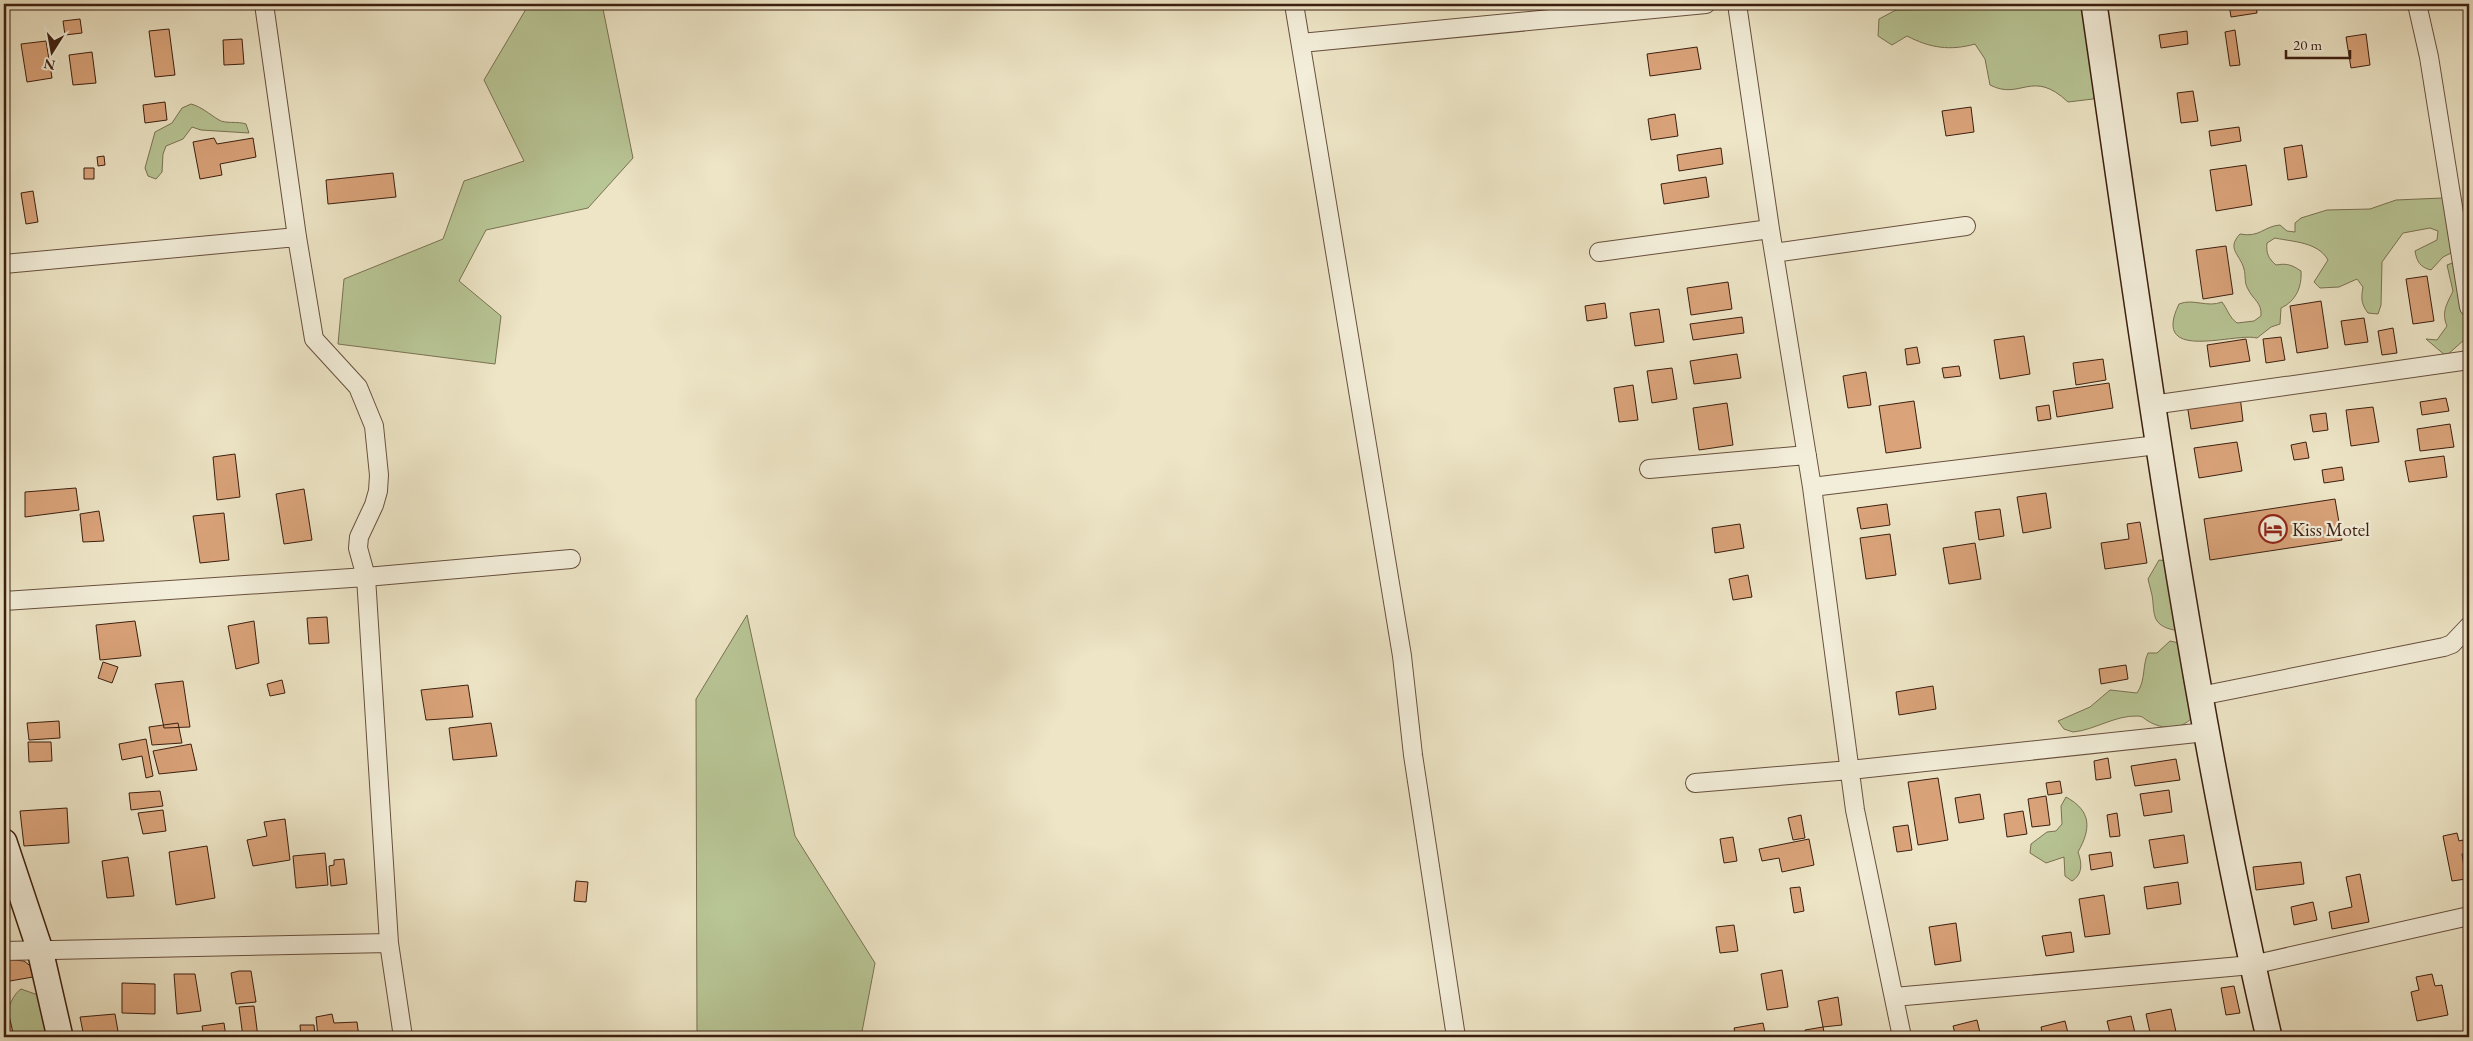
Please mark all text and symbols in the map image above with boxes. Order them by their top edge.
north arrow [28,28,78,78]
scale bar [2286,28,2349,60]
text: 20 m [2293,35,2322,54]
text: N [42,55,57,75]
hotel icon: Kiss Motel [2258,514,2288,544]
place label: Kiss Motel [2292,517,2370,542]

